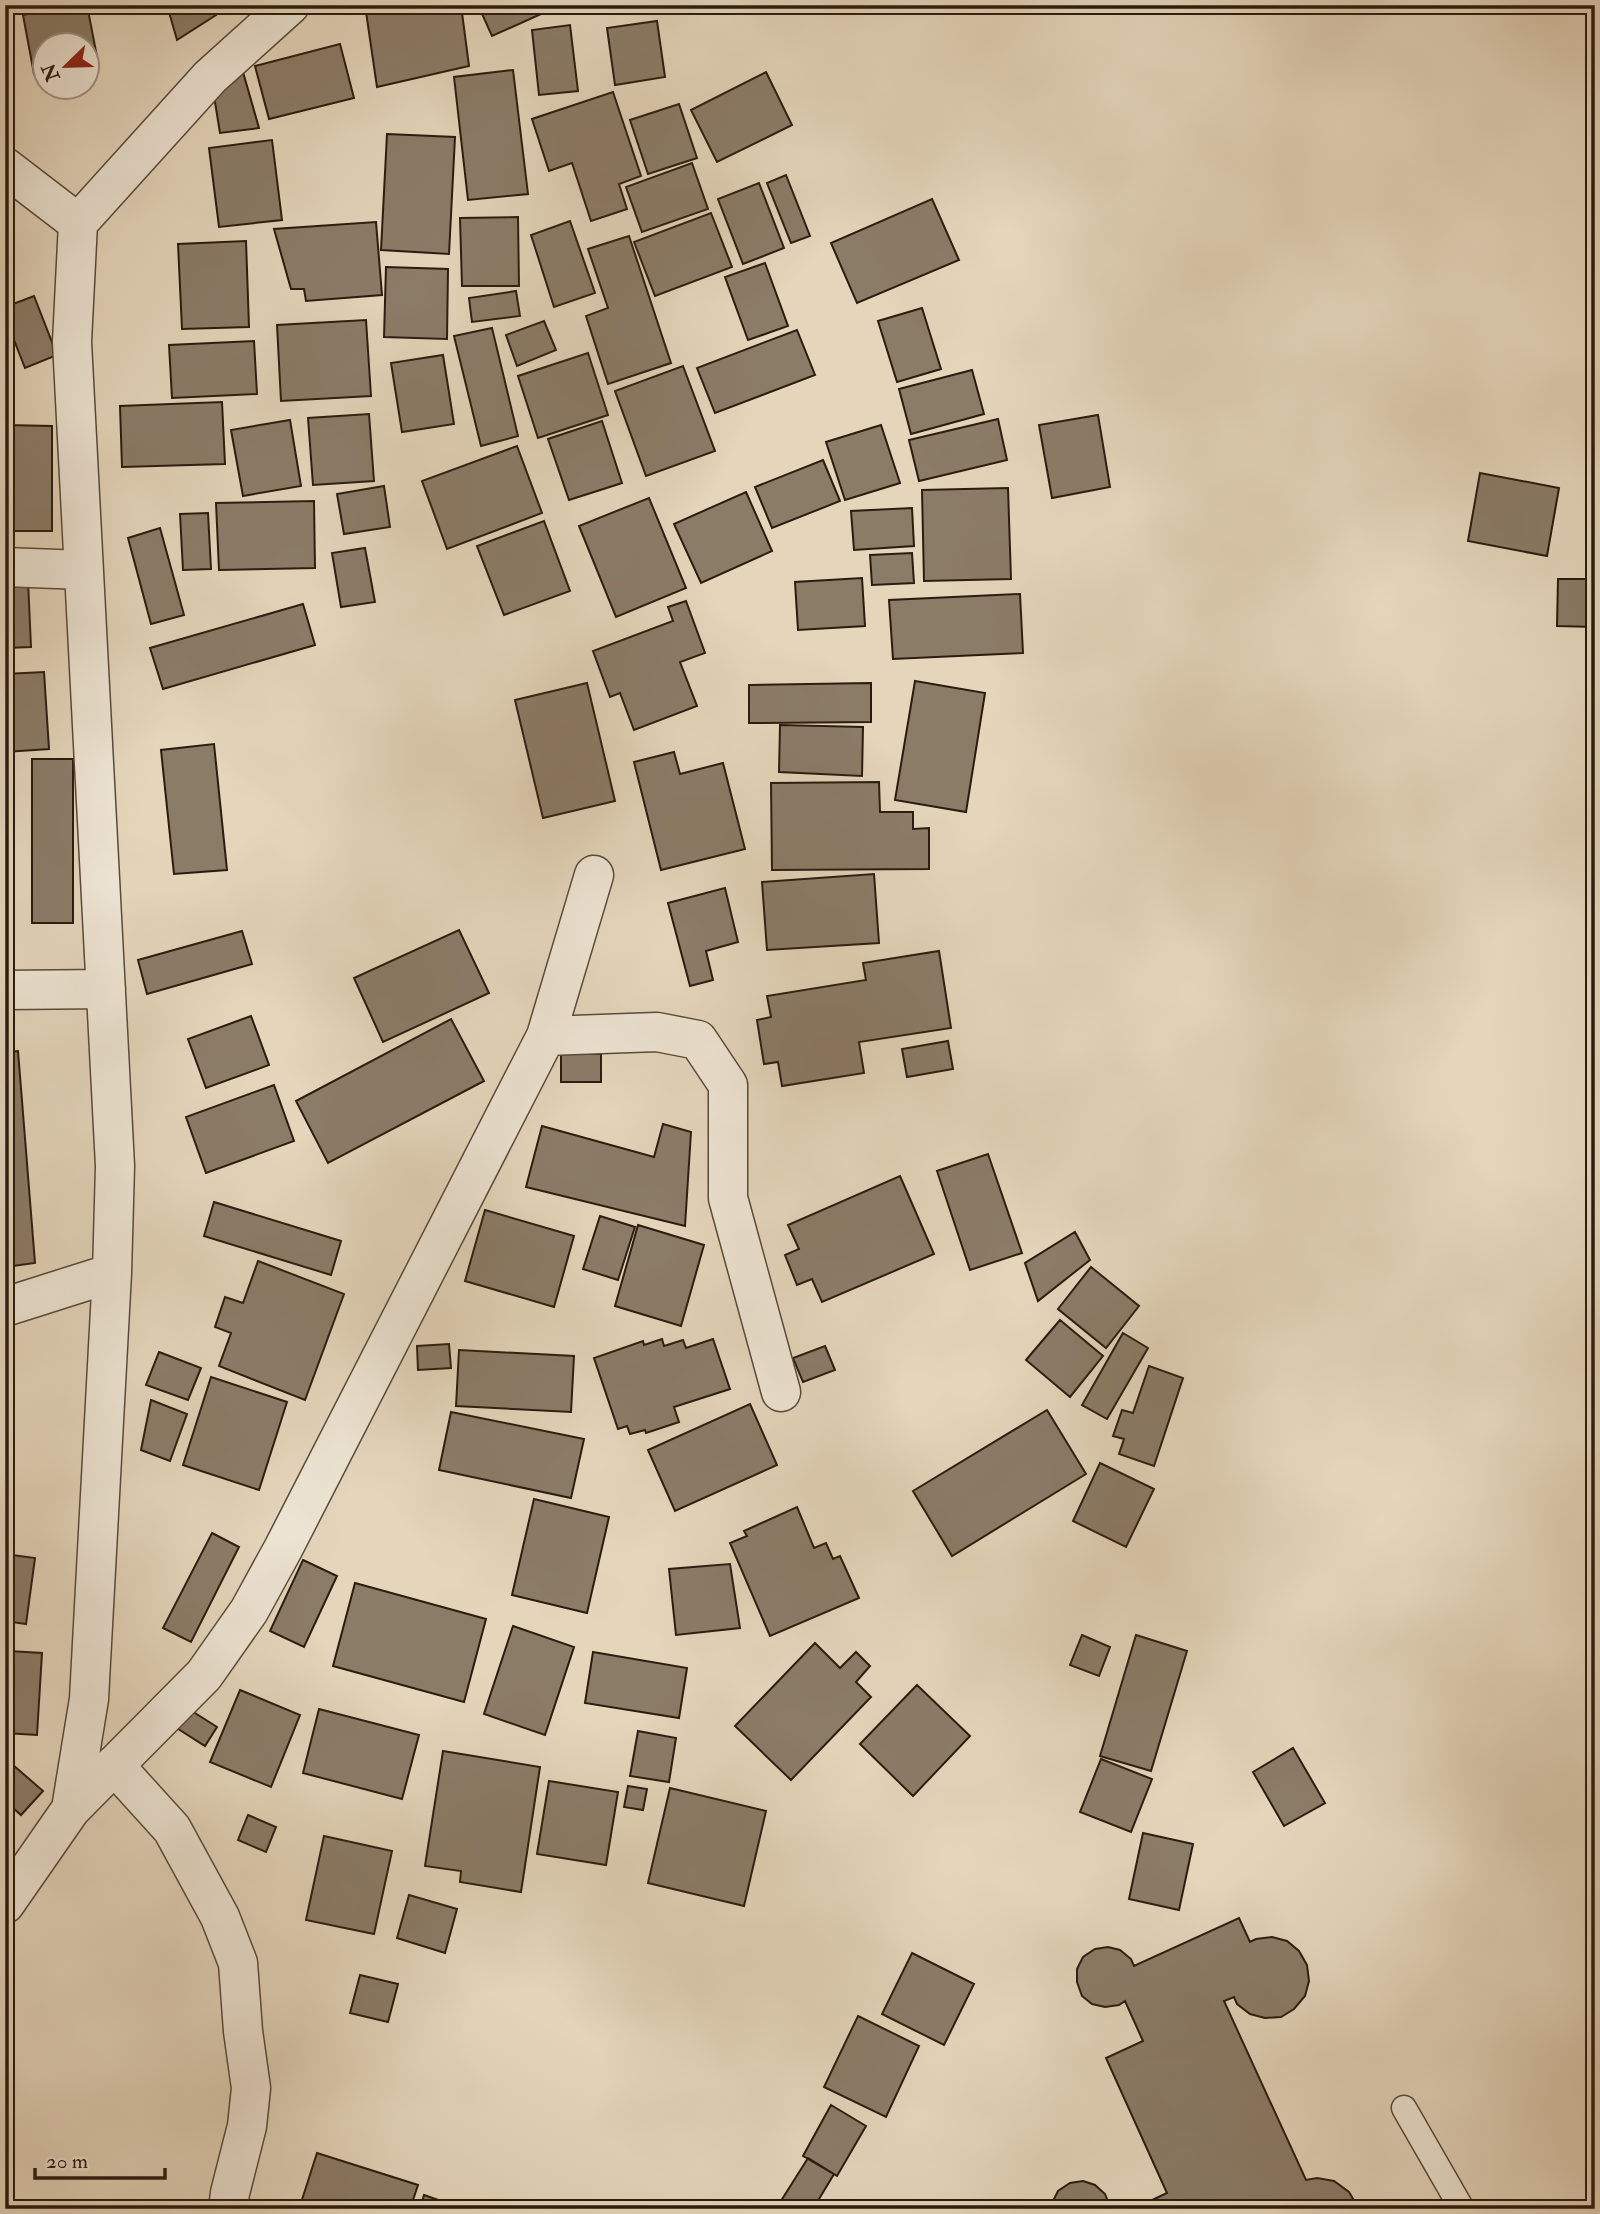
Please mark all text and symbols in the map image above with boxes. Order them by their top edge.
north arrow [32,32,102,102]
text: N [37,59,66,86]
scale bar [35,2137,164,2181]
text: 20 m [46,2148,88,2175]

